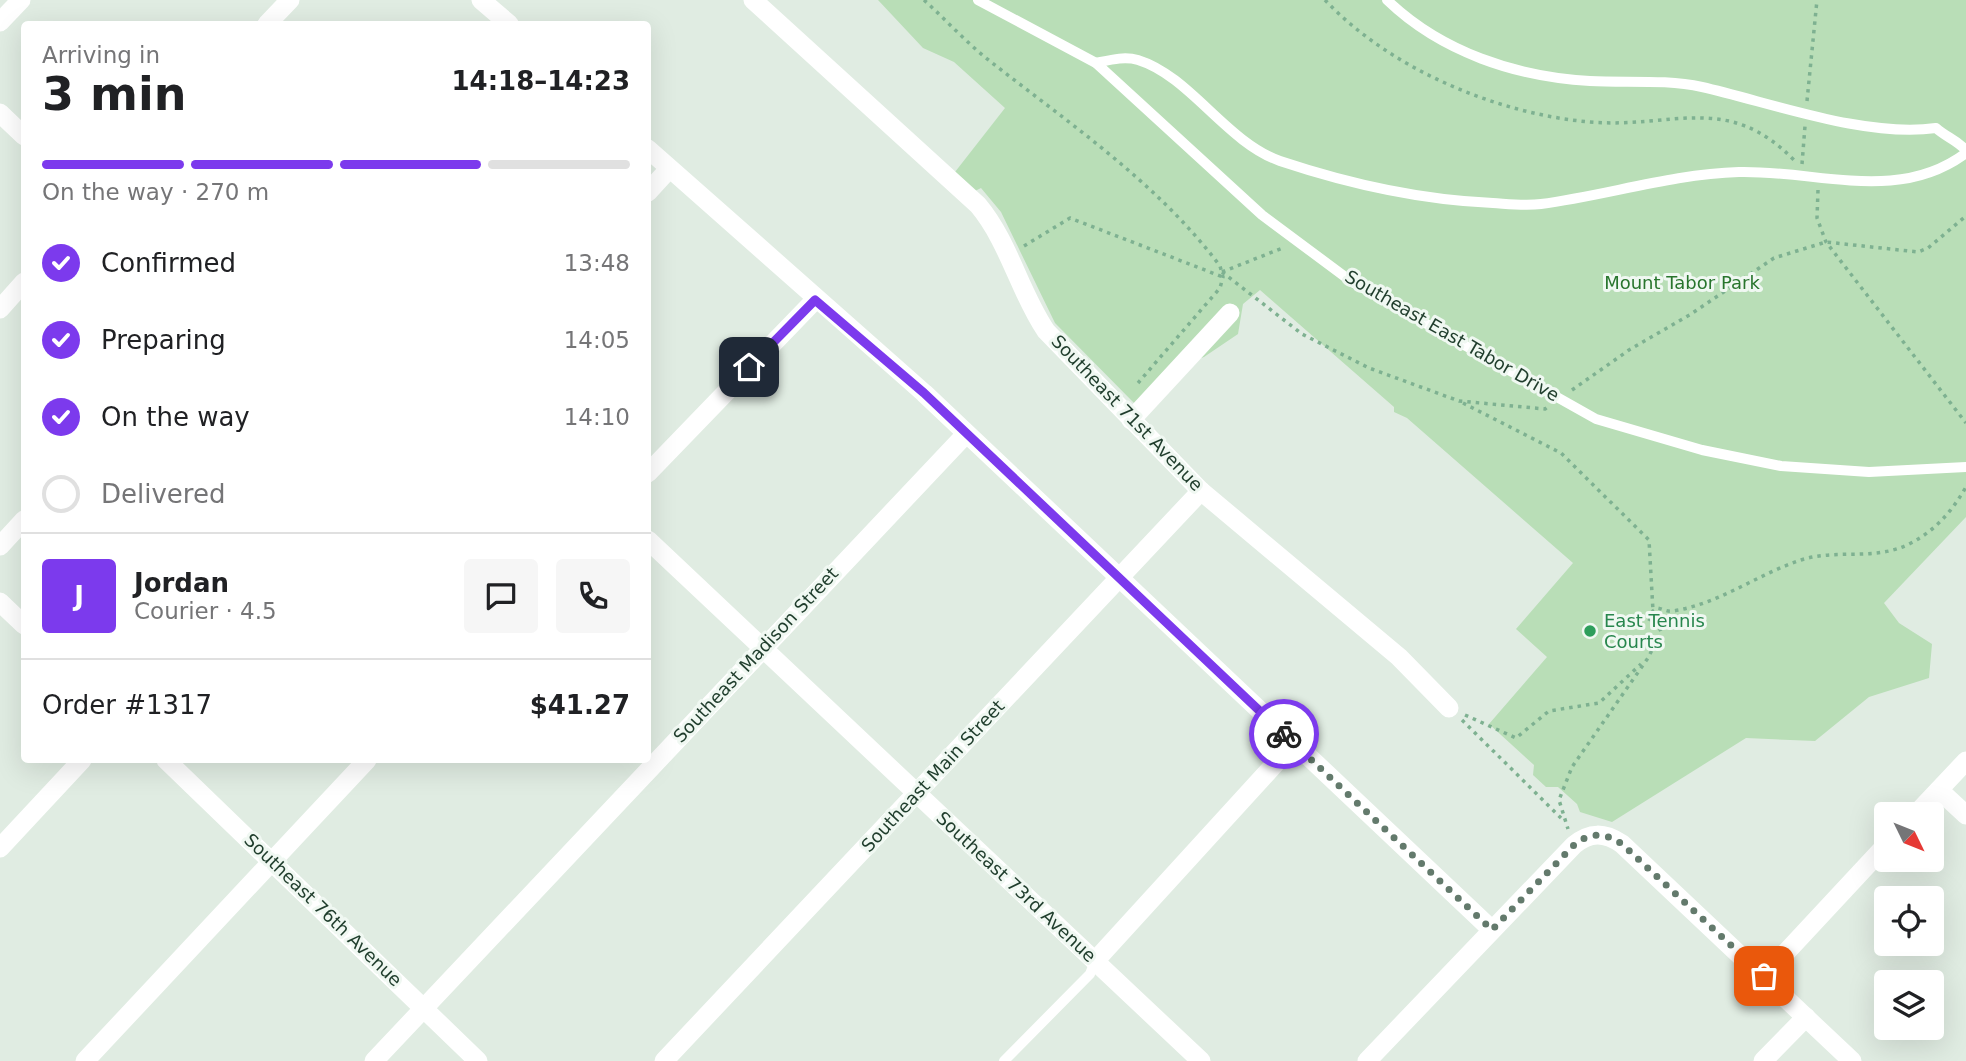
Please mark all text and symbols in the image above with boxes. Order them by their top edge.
text: Arriving in [42,42,160,68]
text: 14:18–14:23 [451,66,630,96]
text: 3 min [42,67,186,121]
text: On the way · 270 m [42,179,269,205]
icon: check [42,244,80,282]
text: Confirmed [101,248,236,278]
text: 13:48 [564,250,630,276]
street label: Southeast East Tabor Drive [1341,266,1563,406]
park label: Mount Tabor Park [1604,272,1760,293]
icon: check [42,321,80,359]
text: Preparing [101,325,226,355]
text: 14:05 [564,327,630,353]
street label: Southeast 71st Avenue [1047,330,1207,495]
pin [719,337,779,397]
icon: home [730,348,768,386]
icon: check [42,398,80,436]
text: On the way [101,402,250,432]
text: 14:10 [564,404,630,430]
text: Delivered [101,479,225,509]
button: chat [464,559,538,633]
button: phone [556,559,630,633]
street label: Southeast Madison Street [669,563,842,747]
text: Jordan [134,568,229,598]
text: J [74,581,84,611]
text: Courier · 4.5 [134,598,277,624]
place label: East Tennis Courts [1604,610,1705,652]
marker: East Tennis Courts [1582,623,1598,639]
text: Order #1317 [42,690,212,720]
text: $41.27 [530,690,630,720]
street label: Southeast Main Street [857,695,1009,856]
courier [1249,699,1319,769]
icon: bike [1265,715,1303,753]
north arrow [1874,802,1944,872]
map controls [1874,802,1944,1040]
street label: Southeast 73rd Avenue [932,807,1101,966]
street label: Southeast 76th Avenue [240,829,406,990]
button: locate [1874,886,1944,956]
pin [1734,946,1794,1006]
icon: bag [1745,957,1783,995]
button: layers [1874,970,1944,1040]

